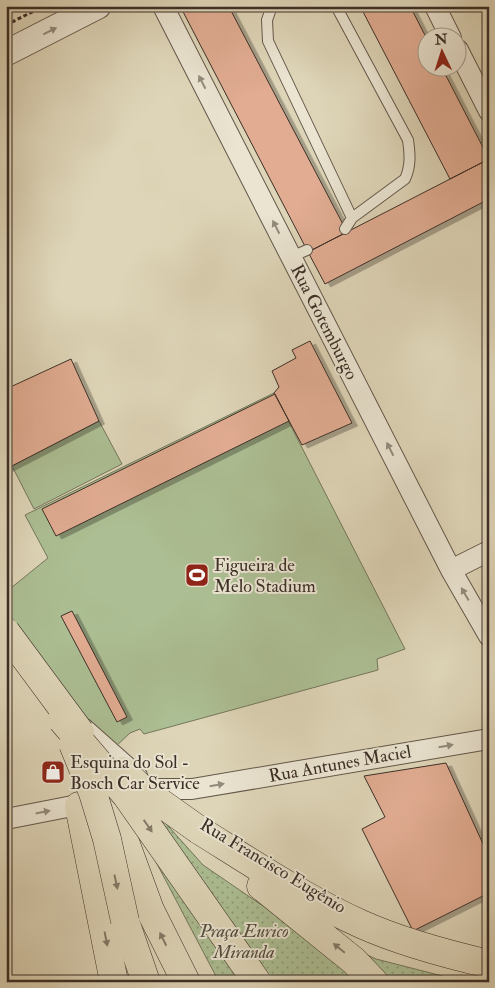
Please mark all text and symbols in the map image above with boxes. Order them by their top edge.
one-way arrow [42,27,57,35]
north arrow [418,28,468,78]
text: N [433,31,448,49]
one-way arrow [198,75,206,89]
one-way arrow [272,220,280,234]
street label: Rua Gotemburgo [285,260,363,384]
one-way arrow [386,442,394,457]
place label: Figueira de Melo Stadium [214,554,316,598]
sports icon: Figueira de Melo Stadium [184,562,210,588]
one-way arrow [460,587,469,600]
street label: Rua Antunes Maciel [267,740,414,788]
one-way arrow [438,741,454,749]
place label: Esquina do Sol - Bosch Car Service [70,751,200,795]
shop icon: Esquina do Sol - Bosch Car Service [40,759,66,785]
one-way arrow [209,780,225,788]
one-way arrow [35,808,51,816]
street label: Rua Francisco Eugênio [196,813,351,919]
one-way arrow [143,819,153,832]
one-way arrow [113,874,121,890]
park label: Praça Eurico Miranda [198,920,289,964]
one-way arrow [159,931,167,946]
one-way arrow [102,932,110,948]
one-way arrow [333,943,346,954]

